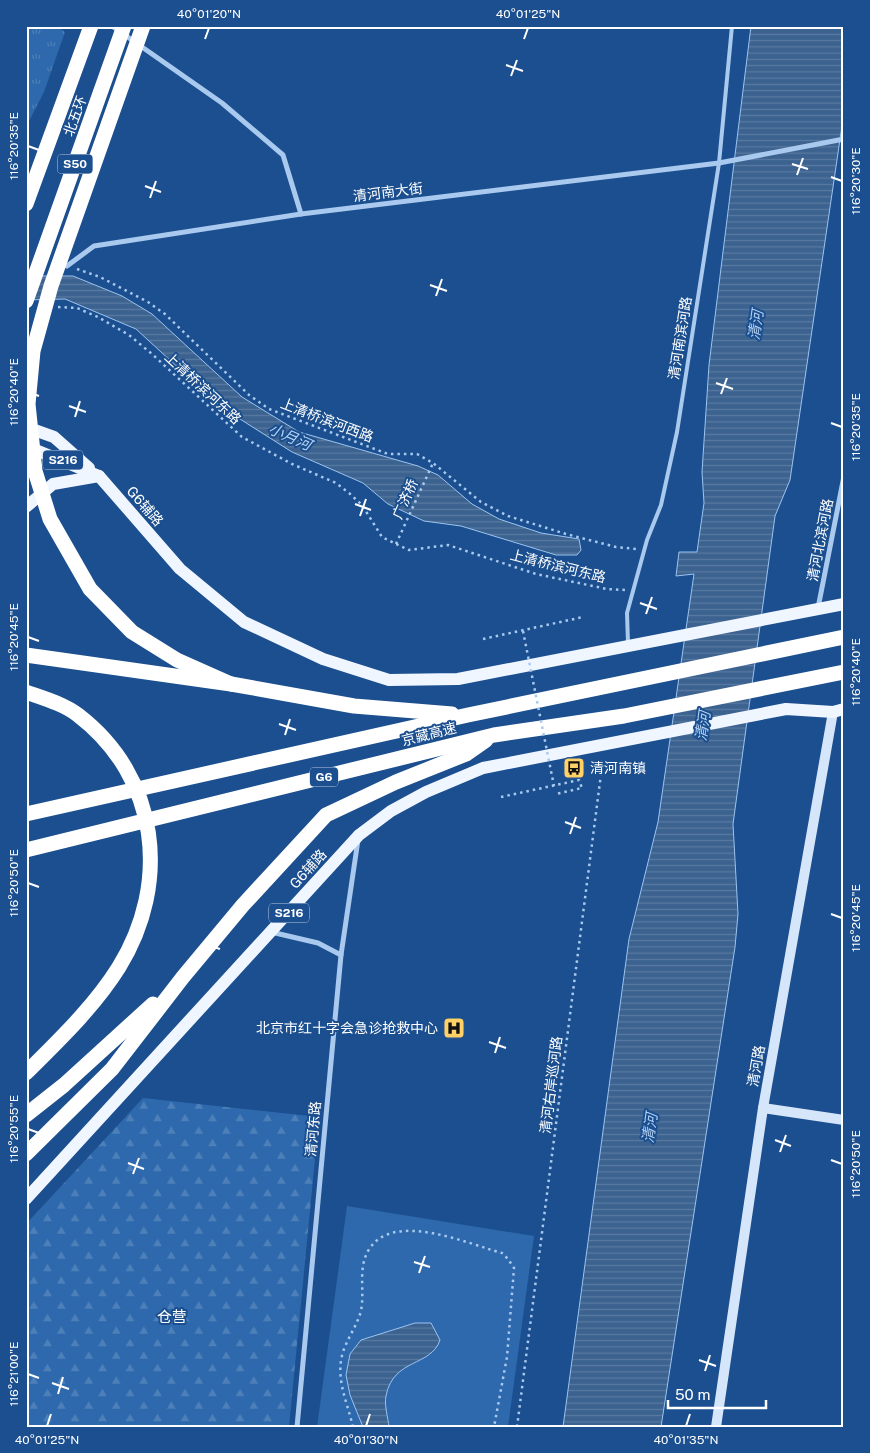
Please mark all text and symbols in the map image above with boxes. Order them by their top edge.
text: 40°01'20"N [177,7,241,21]
text: 40°01'25"N [496,7,560,21]
street label: 北五环 [60,94,90,138]
text: 116°20'35"E [7,112,21,180]
text: 116°20'30"E [849,147,863,215]
road number: S50 [58,154,92,173]
street label: 清河南大街 [352,180,424,204]
street label: 清河南滨河路 [666,295,694,381]
water label: 清河 [745,306,766,341]
street label: 上清桥滨河东路 [162,349,244,427]
text: 116°20'40"E [7,358,21,426]
text: 116°20'35"E [849,393,863,461]
street label: 上清桥滨河西路 [278,395,376,445]
water label: 小月河 [266,420,317,455]
road number: S216 [43,450,83,470]
street label: 广济桥 [389,477,421,521]
street label: G6辅路 [124,483,166,529]
street label: 清河北滨河路 [804,497,836,583]
street label: 上清桥滨河东路 [509,546,607,586]
text: 116°20'45"E [7,603,21,671]
text: 116°20'40"E [849,638,863,706]
water label: 清河 [692,707,713,742]
street label: 京藏高速 [400,719,458,749]
bus stop icon: 清河南镇 [562,756,586,780]
place label: 清河南镇 [590,760,646,776]
road number: G6 [310,768,338,786]
street label: G6辅路 [286,846,330,892]
text: 116°20'50"E [7,849,21,917]
text: 116°20'45"E [849,884,863,952]
road number: S216 [269,904,309,922]
hospital icon: 北京市红十字会急诊抢救中心 [442,1016,466,1040]
place label: 北京市红十字会急诊抢救中心 [256,1020,438,1036]
street label: 清河右岸巡河路 [537,1035,565,1135]
street label: 清河路 [744,1044,768,1088]
text: 116°20'55"E [7,1095,21,1163]
street label: 清河东路 [303,1100,323,1158]
water label: 清河 [639,1109,660,1144]
text: 116°20'50"E [849,1130,863,1198]
district label: 仓营 [157,1308,187,1325]
text: 116°21'00"E [7,1342,21,1406]
scale bar [668,1378,765,1410]
text: 50 m [675,1386,710,1403]
text: 40°01'25"N [15,1433,79,1447]
text: 40°01'30"N [334,1433,398,1447]
text: 40°01'35"N [653,1433,719,1447]

